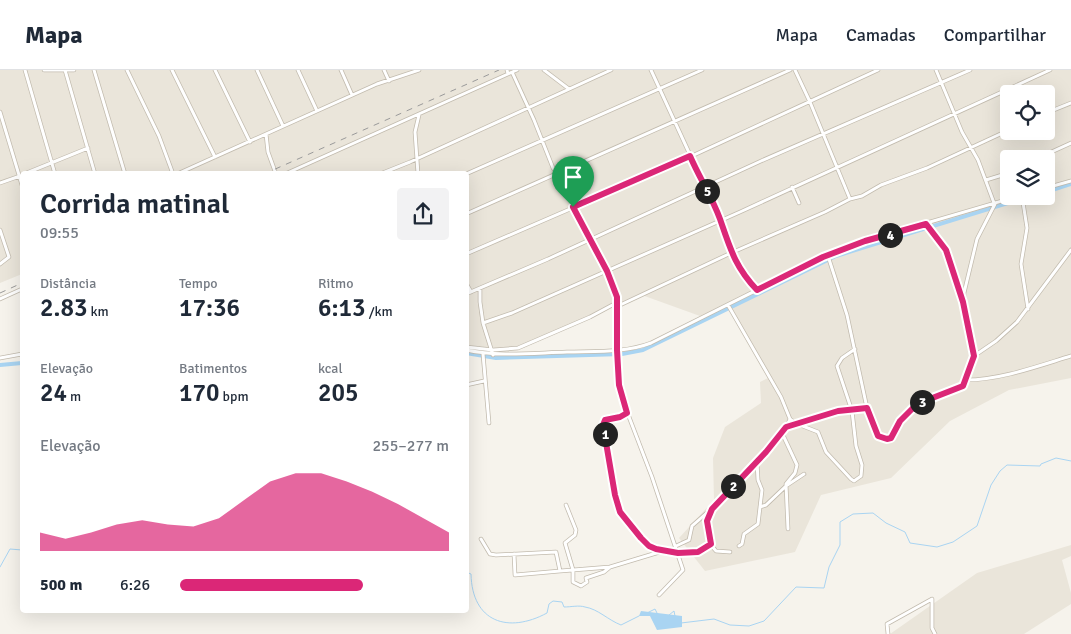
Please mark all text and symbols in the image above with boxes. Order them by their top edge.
text: Mapa [25,20,83,50]
text: Mapa [776,24,818,46]
text: Camadas [846,24,916,46]
text: Compartilhar [944,24,1046,46]
map controls [1000,85,1055,205]
button: locate [1000,85,1055,140]
button: layers [1000,150,1055,205]
pin [552,156,594,207]
icon: arrive [559,163,587,191]
pin: 5 [694,178,720,204]
text: 5 [704,183,711,200]
text: Corrida matinal [40,187,230,221]
button: share [397,188,449,240]
pin: 4 [878,222,902,248]
text: 09:55 [40,223,79,243]
text: 4 [887,227,894,244]
text: Distância [40,275,96,292]
text: Tempo [179,275,218,292]
text: Ritmo [318,275,353,292]
text: 2.83 [40,292,87,323]
text: 17:36 [179,292,240,323]
text: 6:13 [318,292,366,323]
text: km [87,303,109,320]
text: /km [366,303,393,320]
text: Elevação [40,360,93,377]
text: Batimentos [179,360,247,377]
text: kcal [318,360,343,377]
text: 24 [40,377,67,408]
text: 170 [179,377,220,408]
text: 205 [318,377,359,408]
text: m [67,388,81,405]
text: bpm [220,388,249,405]
pin: 3 [910,390,934,414]
text: 3 [919,394,926,411]
pin: 1 [592,422,618,446]
text: 1 [602,426,609,443]
text: Elevação [40,436,101,456]
text: 255–277 m [372,436,449,456]
pin: 2 [720,474,746,498]
text: 2 [730,478,737,495]
text: 500 m [40,575,82,595]
text: 6:26 [120,575,150,595]

